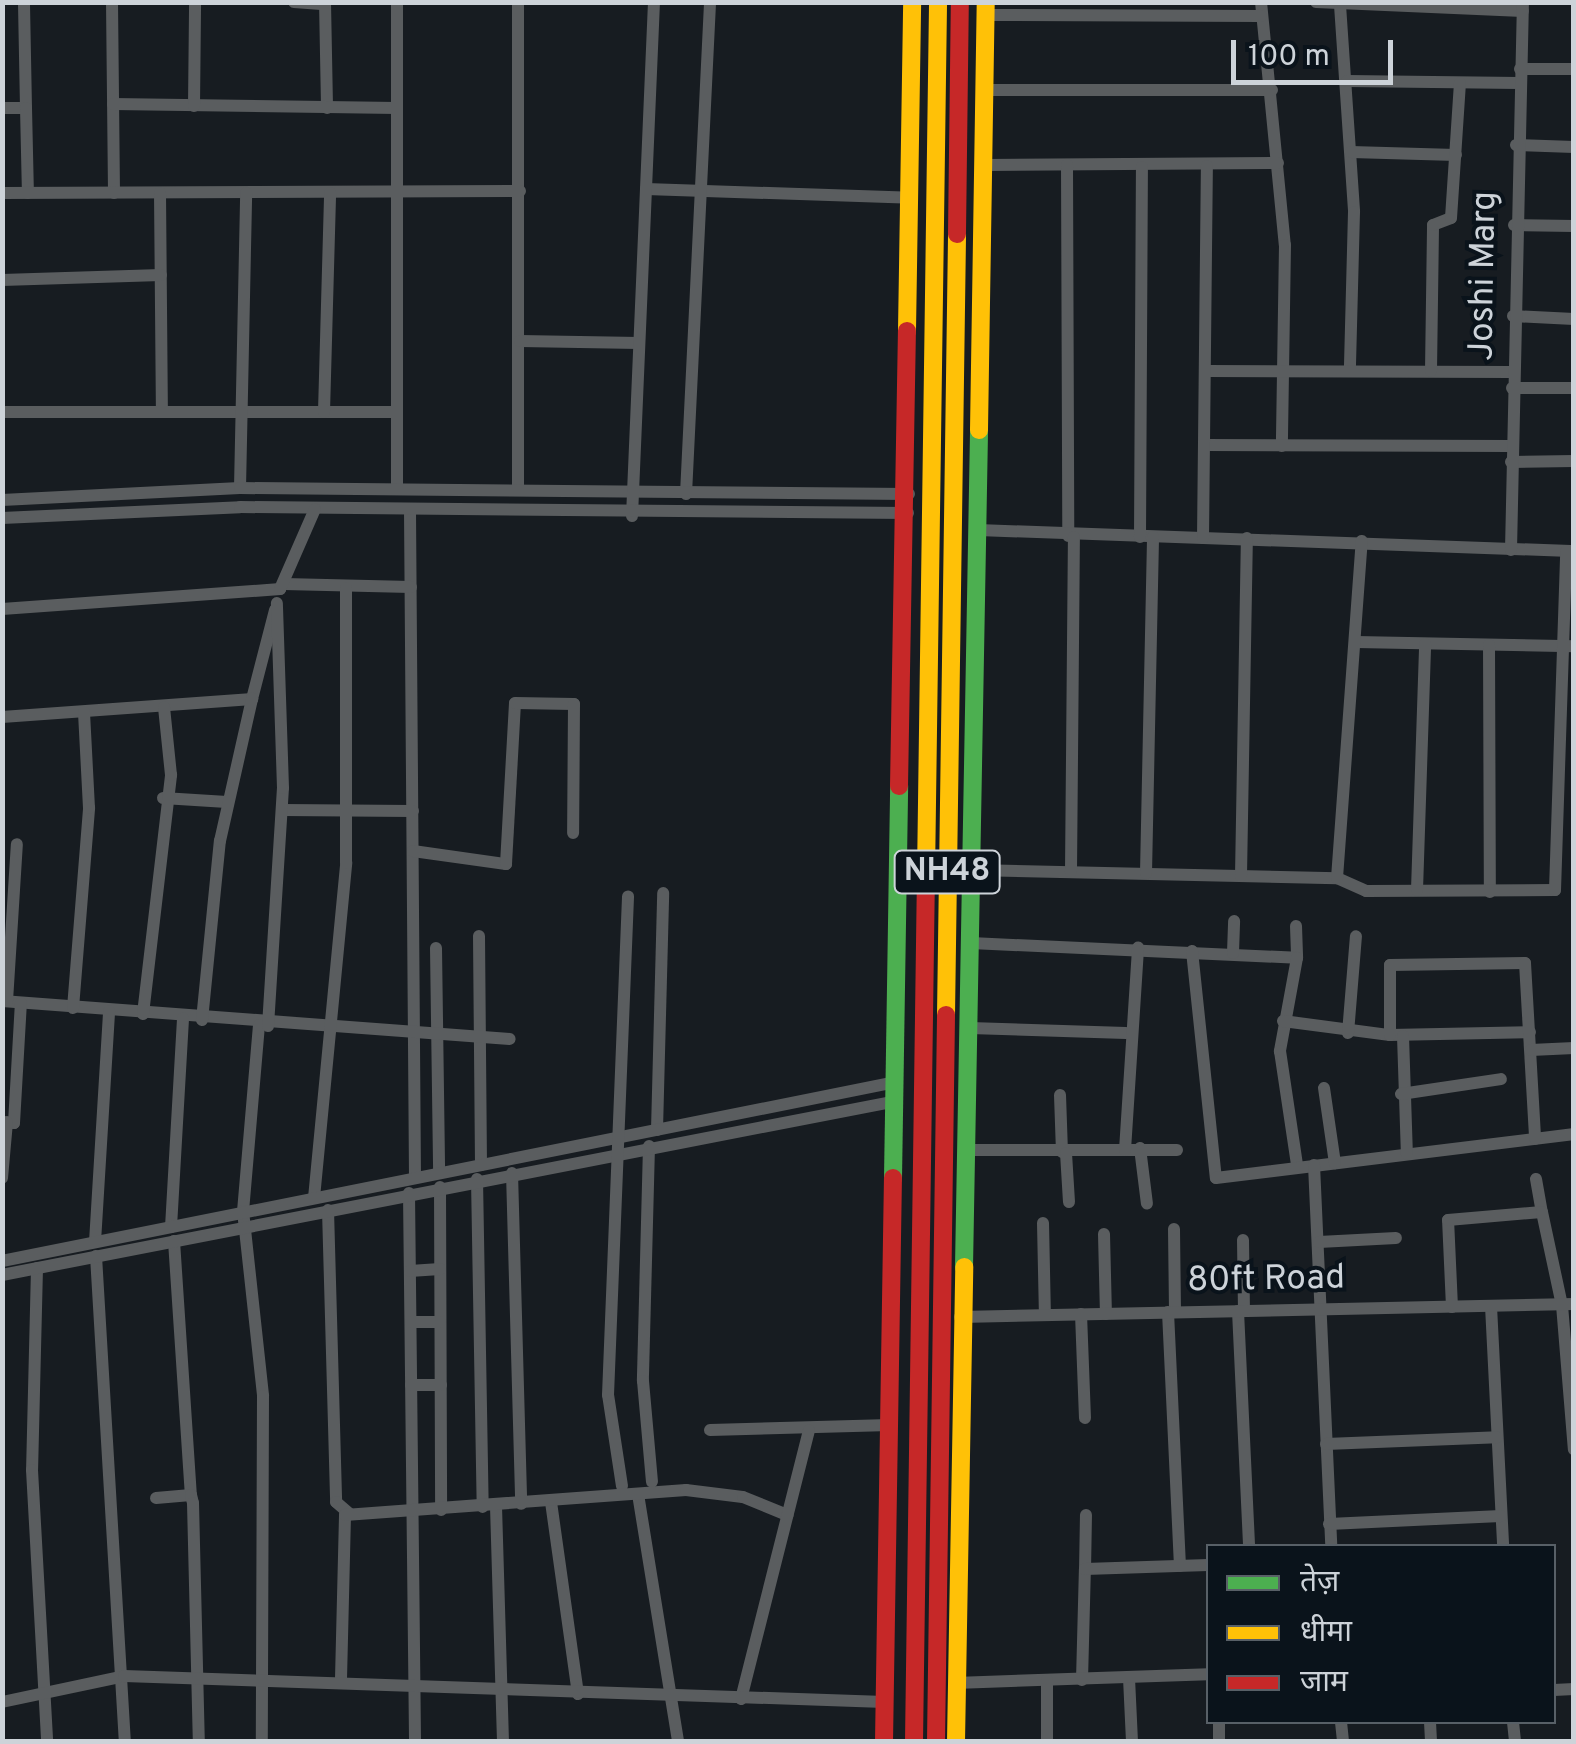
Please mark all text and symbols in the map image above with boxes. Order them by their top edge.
scale bar [1236,20,1398,82]
text: 100 m [1248,39,1330,76]
street label: Joshi Marg [1462,191,1506,361]
road number: NH48 [892,845,1002,899]
street label: 80ft Road [1187,1258,1345,1302]
legend [1206,1544,1556,1724]
text: तेज़ [1300,1565,1339,1602]
text: धीमा [1300,1615,1352,1652]
text: जाम [1300,1665,1348,1702]

